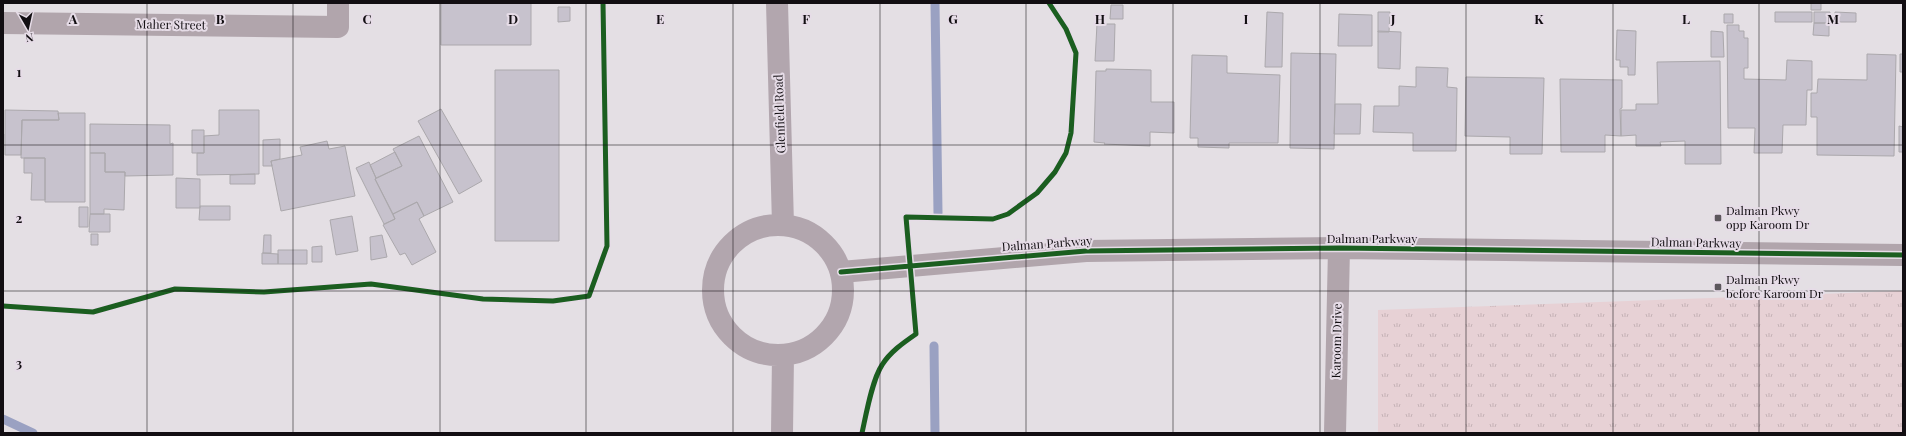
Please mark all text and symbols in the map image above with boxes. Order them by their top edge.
north arrow [8,8,48,48]
text: A [68,10,78,27]
text: B [216,10,225,27]
text: C [362,10,372,27]
text: D [508,10,518,27]
text: E [656,10,664,27]
text: F [802,10,810,27]
text: G [948,10,958,27]
text: H [1095,10,1105,27]
text: I [1244,10,1249,27]
text: J [1390,10,1396,27]
text: K [1534,10,1544,27]
text: L [1682,10,1690,27]
text: M [1827,10,1839,27]
street label: Maher Street [136,15,207,33]
text: N [24,30,35,46]
text: 1 [17,63,22,80]
street label: Glenfield Road [770,74,788,154]
place label: Dalman Pkwy opp Karoom Dr [1726,202,1810,232]
text: 2 [16,209,23,226]
marker: Dalman Pkwy opp Karoom Dr [1713,213,1723,223]
street label: Dalman Parkway [1327,230,1417,246]
street label: Dalman Parkway [1001,232,1093,254]
street label: Dalman Parkway [1651,233,1741,251]
place label: Dalman Pkwy before Karoom Dr [1726,271,1824,301]
marker: Dalman Pkwy before Karoom Dr [1713,282,1723,292]
street label: Karoom Drive [1327,303,1345,379]
text: 3 [16,354,22,371]

